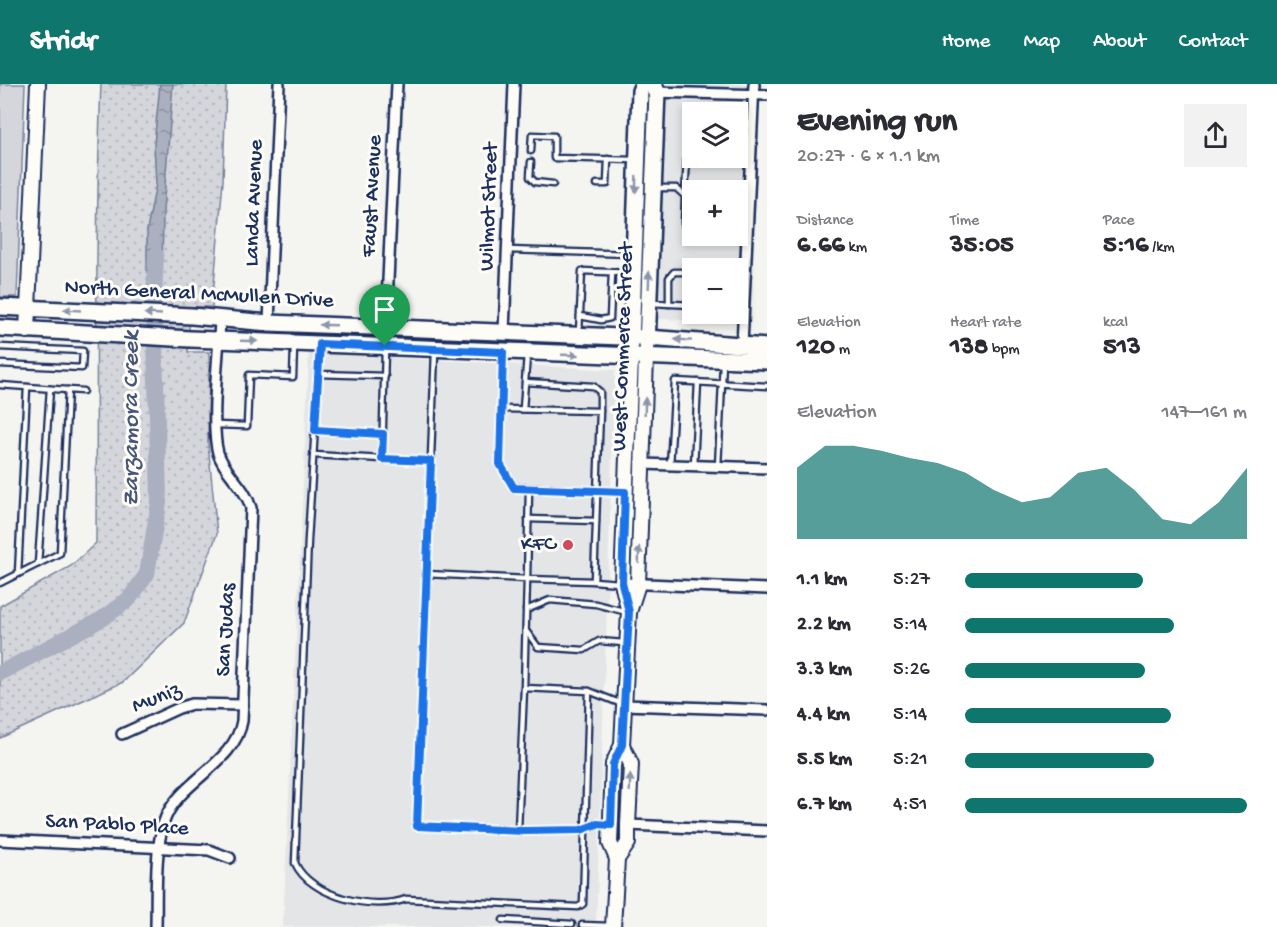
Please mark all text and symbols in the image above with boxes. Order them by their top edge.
text: Stridr [30,26,97,59]
text: Home [942,30,990,55]
text: Map [1023,30,1060,55]
text: About [1093,30,1146,55]
text: Contact [1179,30,1247,55]
map controls [682,102,748,324]
button: layers [682,102,748,168]
text: Evening run [797,104,957,142]
button: share [1184,104,1247,167]
street label: Faust Avenue [357,134,389,259]
street label: Landa Avenue [240,138,270,267]
street label: Wilmot Street [475,140,505,272]
text: 20:27 · 6 × 1.1 km [797,146,940,169]
one-way arrow [632,174,641,193]
button: + [682,180,748,246]
text: Distance [797,212,854,231]
text: Time [950,212,979,231]
text: Pace [1103,212,1134,231]
text: 6.66 [797,231,845,262]
text: 35:05 [950,231,1014,262]
text: 5:16 [1103,231,1149,262]
text: km [845,239,867,258]
text: /km [1149,239,1175,258]
street label: West Commerce Street [607,240,641,452]
button: − [682,258,748,324]
one-way arrow [645,270,654,289]
street label: North General McMullen Drive [64,275,335,315]
pin [359,284,410,346]
icon: arrive [368,293,401,326]
one-way arrow [62,305,81,314]
one-way arrow [144,309,163,318]
text: Elevation [797,314,861,333]
text: Heart rate [950,314,1022,333]
text: kcal [1103,314,1128,333]
one-way arrow [318,321,337,330]
water label: Zarzamora Creek [118,329,147,507]
text: 120 [797,333,835,364]
text: 138 [950,333,988,364]
text: 513 [1103,333,1141,364]
one-way arrow [239,336,258,346]
one-way arrow [674,336,693,345]
text: m [835,341,850,360]
text: bpm [988,341,1020,360]
one-way arrow [560,350,579,359]
one-way arrow [640,396,649,415]
text: Elevation [797,402,877,425]
text: 147–161 m [1162,402,1247,425]
place label: KFC [521,532,558,558]
marker: KFC [561,538,575,552]
one-way arrow [634,545,643,564]
text: 1.1 km [797,569,847,592]
text: 5:27 [893,569,930,592]
street label: San Judas [212,582,242,677]
text: 2.2 km [797,614,851,637]
text: 5:14 [893,614,927,637]
text: 3.3 km [797,659,852,682]
text: 5:26 [893,659,930,682]
street label: Muniz [129,677,186,720]
text: 4.4 km [797,704,850,727]
text: 5:14 [893,704,927,727]
text: 5.5 km [797,749,852,772]
text: 5:21 [893,749,928,772]
one-way arrow [625,773,635,792]
text: 6.7 km [797,794,852,817]
text: 4:51 [893,794,927,817]
street label: San Pablo Place [45,809,190,843]

